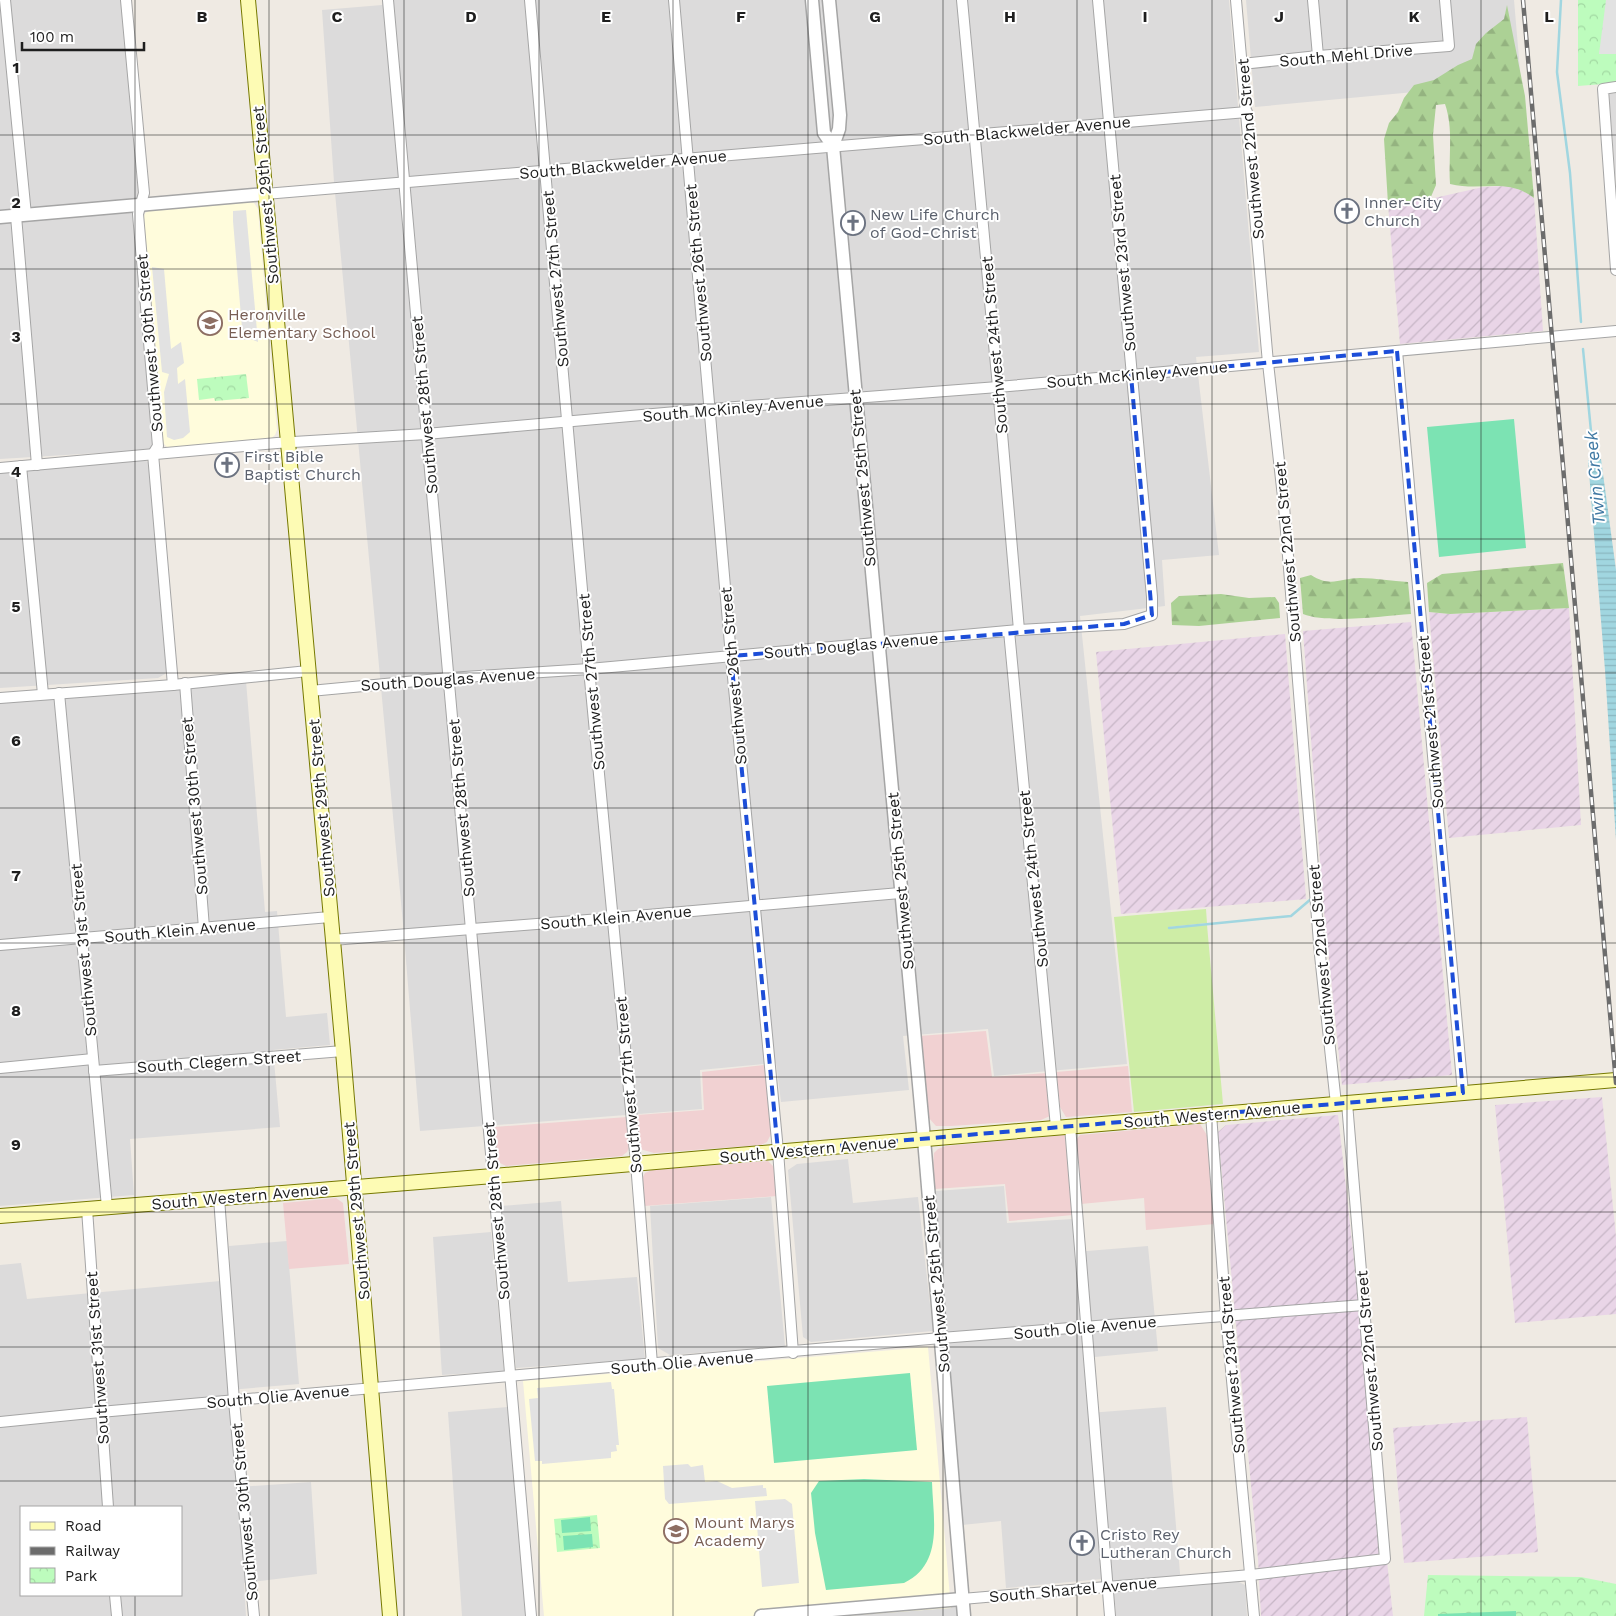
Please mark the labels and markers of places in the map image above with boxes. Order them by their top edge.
place label: Inner-City Church [1364,193,1442,230]
church icon: Inner-City Church [1334,198,1360,224]
place label: New Life Church of God-Christ [870,205,1000,242]
church icon: New Life Church of God-Christ [840,210,866,236]
place label: Heronville Elementary School [228,305,376,342]
school or university icon: Heronville Elementary School [197,310,223,336]
place label: First Bible Baptist Church [244,447,361,484]
church icon: First Bible Baptist Church [214,452,240,478]
place label: Mount Marys Academy [694,1513,795,1550]
school or university icon: Mount Marys Academy [663,1518,689,1544]
place label: Cristo Rey Lutheran Church [1100,1525,1232,1562]
church icon: Cristo Rey Lutheran Church [1069,1530,1095,1556]

